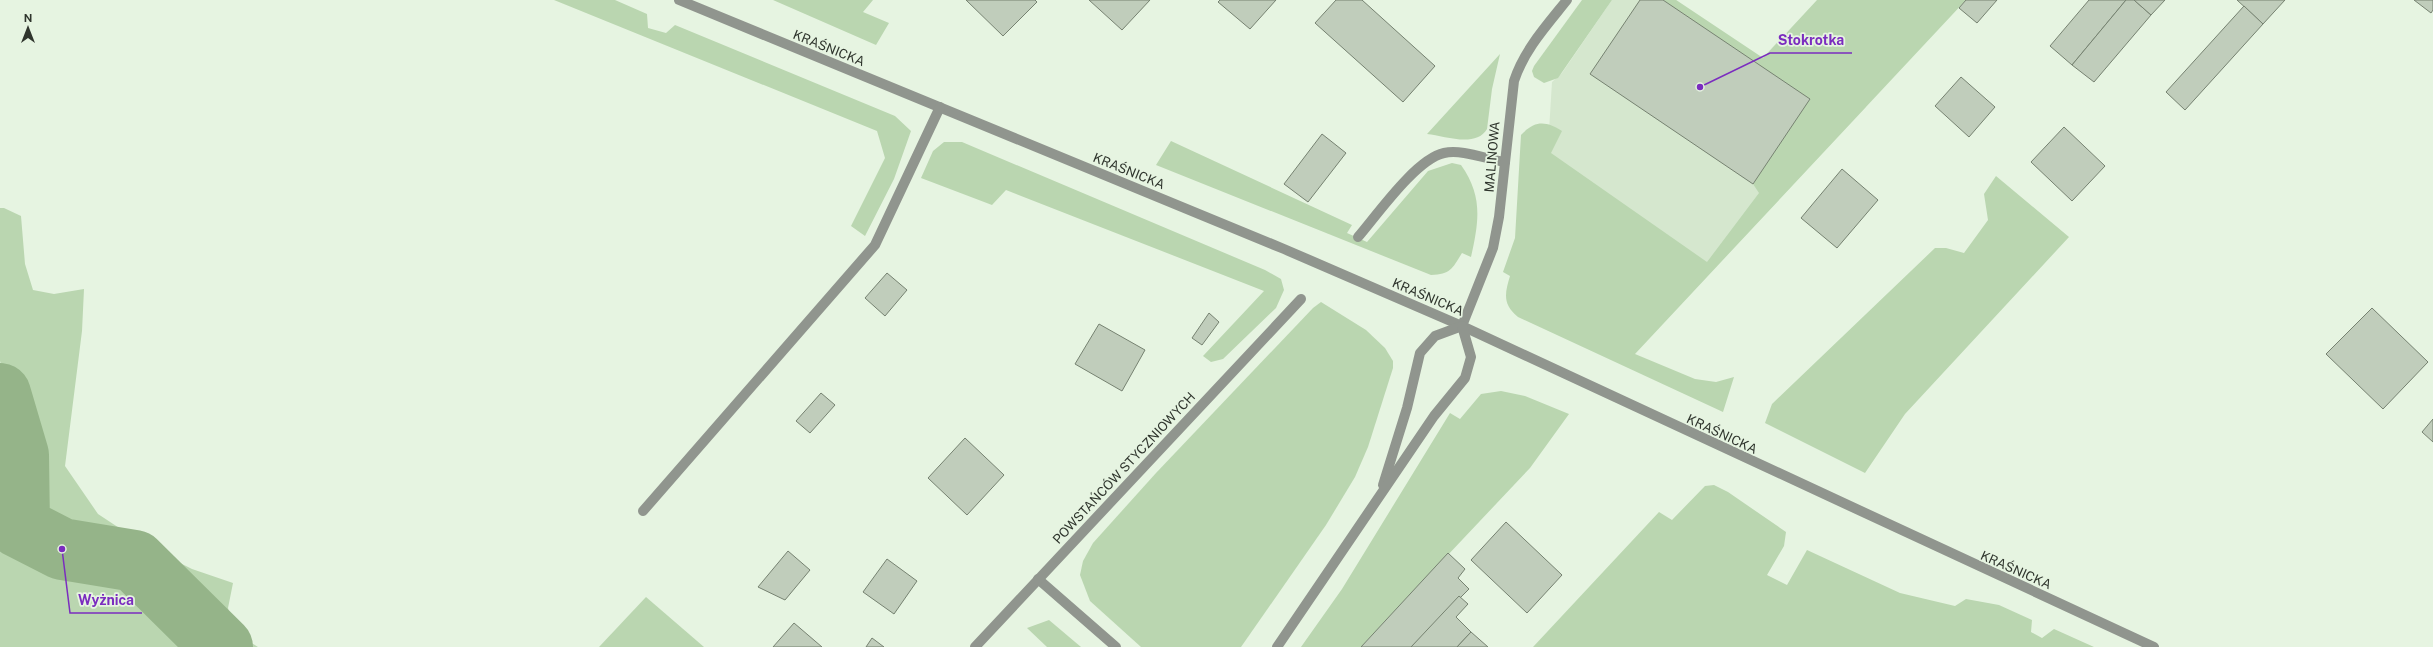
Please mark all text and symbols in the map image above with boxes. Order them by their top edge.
north arrow [8,8,48,48]
text: N [24,12,32,24]
street label: KRAŚNICKA [791,26,867,69]
callout: Stokrotka [1770,27,1852,53]
text: Stokrotka [1778,32,1844,48]
street label: MALINOWA [1481,121,1503,193]
street label: KRAŚNICKA [1091,149,1167,192]
street label: KRAŚNICKA [1390,274,1466,319]
street label: POWSTAŃCÓW STYCZNIOWYCH [1049,388,1198,547]
street label: KRAŚNICKA [1684,410,1760,457]
street label: KRAŚNICKA [1978,547,2054,592]
callout: Wyżnica [70,587,142,613]
text: Wyżnica [78,592,134,608]

